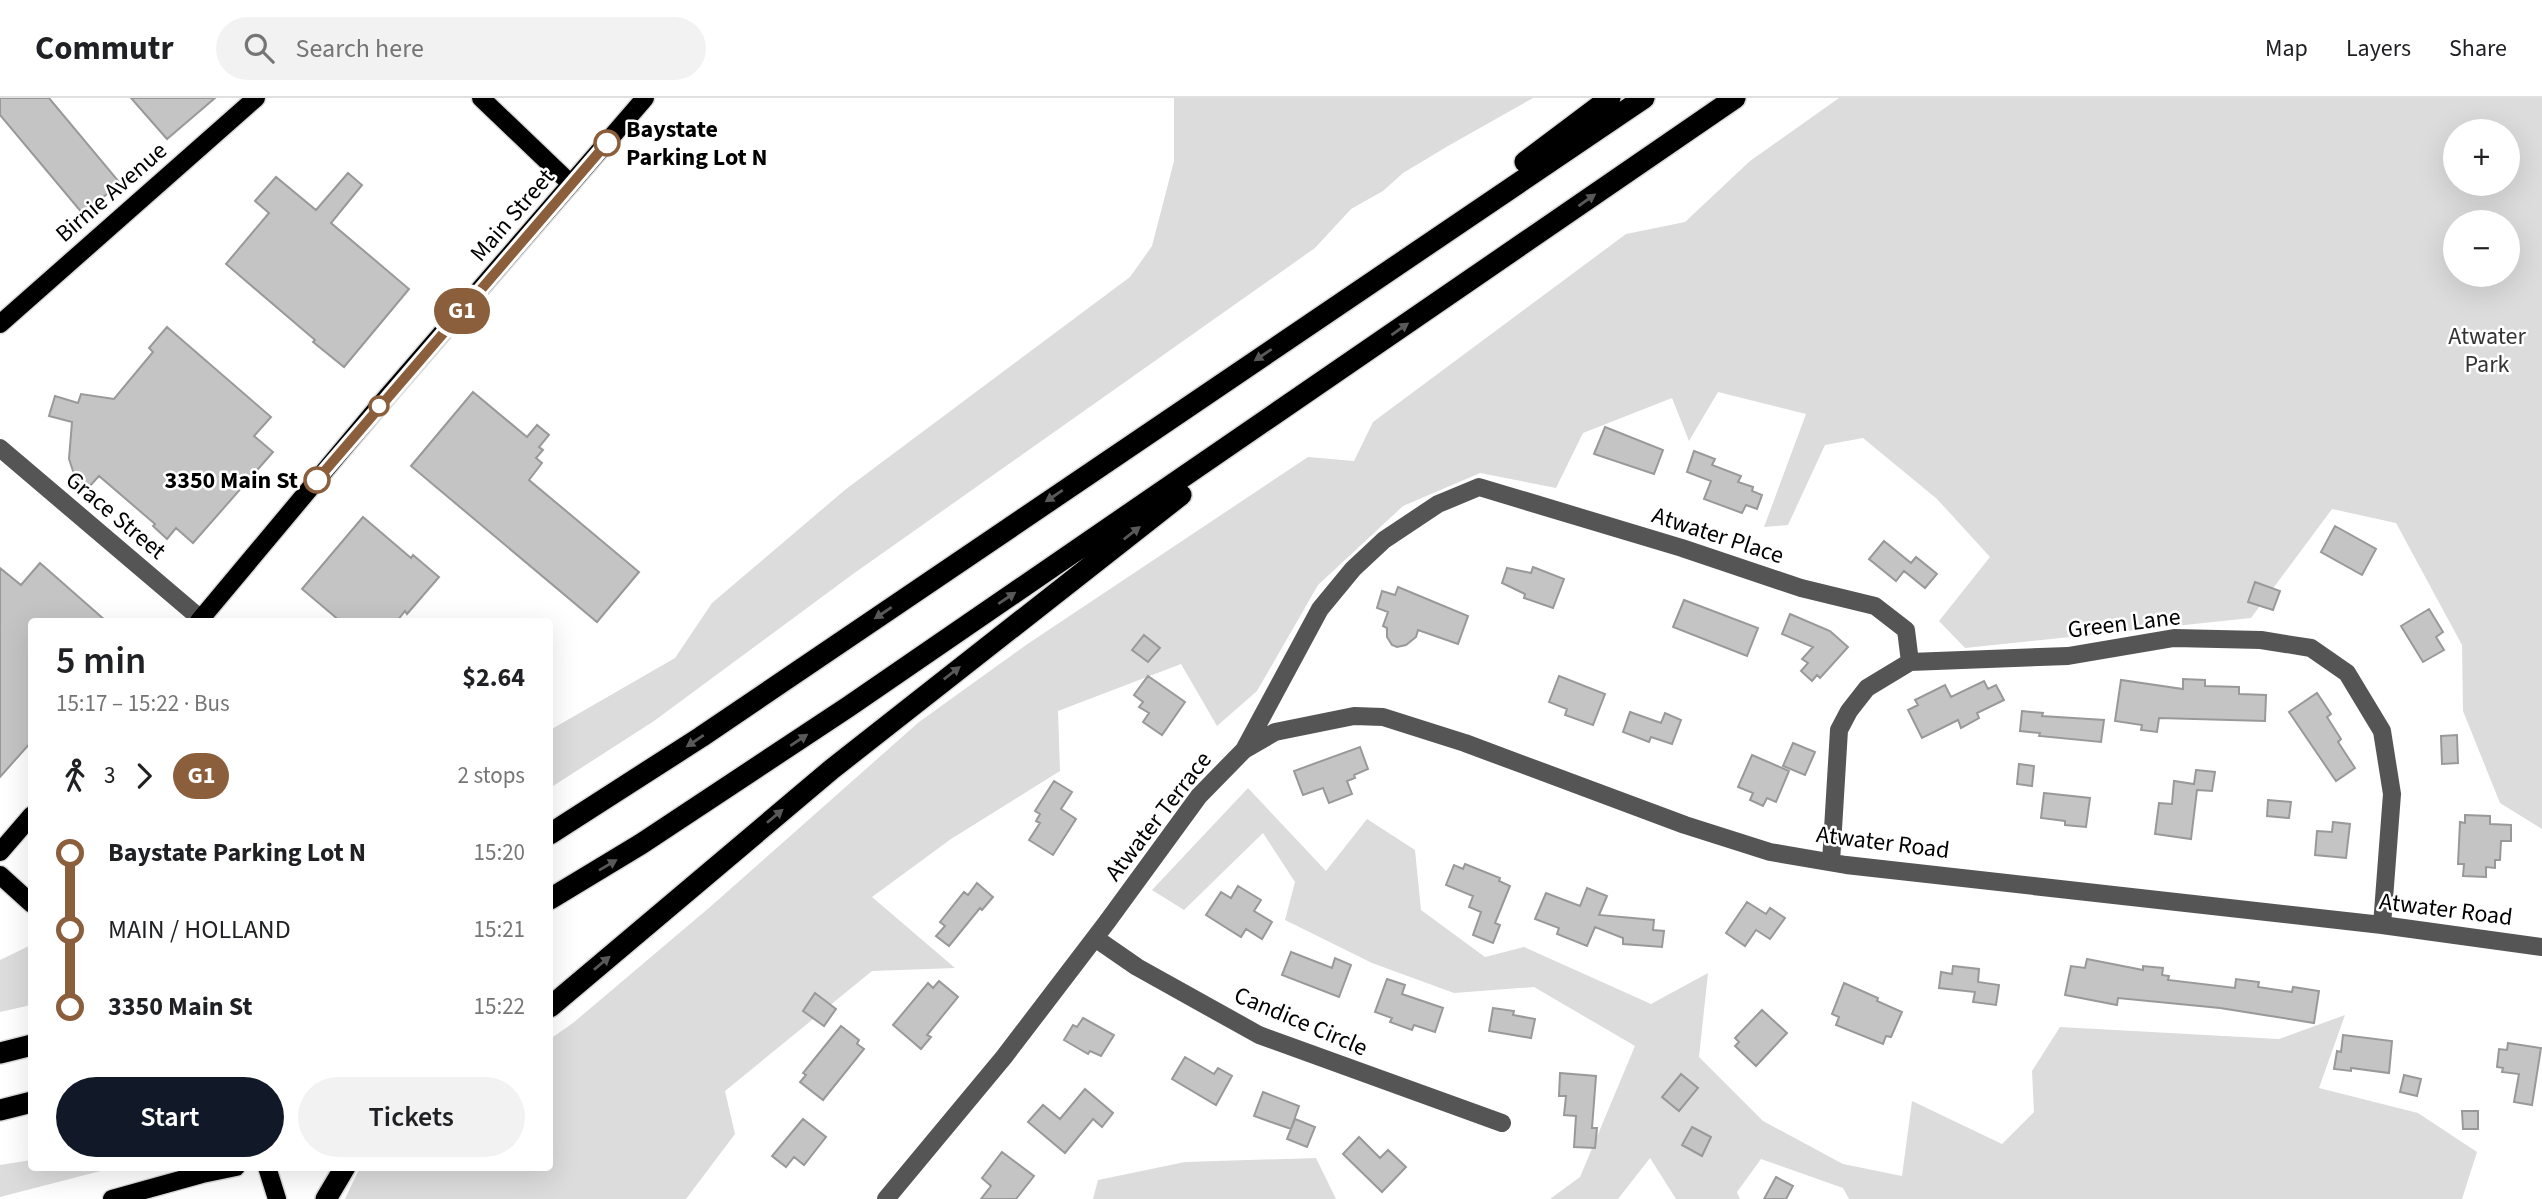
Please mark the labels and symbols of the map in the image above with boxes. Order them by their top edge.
place label: Baystate Parking Lot N [626,112,768,175]
marker: Baystate Parking Lot N [594,130,620,156]
street label: Birnie Avenue [48,134,175,251]
street label: Main Street [462,161,563,270]
one-way arrow [1578,193,1596,207]
line badge: G1 [430,288,494,334]
park label: Atwater Park [2448,319,2526,382]
one-way arrow [1391,322,1409,336]
one-way arrow [1254,348,1272,362]
unlabelled marker [369,396,389,416]
street label: Grace Street [58,463,174,568]
place label: 3350 Main St [165,463,298,498]
marker: 3350 Main St [304,467,330,493]
one-way arrow [1045,489,1063,503]
street label: Atwater Place [1647,498,1788,573]
one-way arrow [1122,526,1140,541]
one-way arrow [998,591,1016,605]
street label: Green Lane [2066,599,2182,648]
one-way arrow [873,606,893,619]
one-way arrow [943,666,961,681]
one-way arrow [686,734,704,748]
one-way arrow [789,734,808,747]
street label: Atwater Terrace [1097,744,1220,889]
one-way arrow [767,809,784,824]
street label: Atwater Road [1814,817,1952,868]
one-way arrow [599,858,618,871]
street label: Atwater Road [2377,884,2515,935]
one-way arrow [593,956,610,971]
street label: Candice Circle [1229,978,1373,1065]

